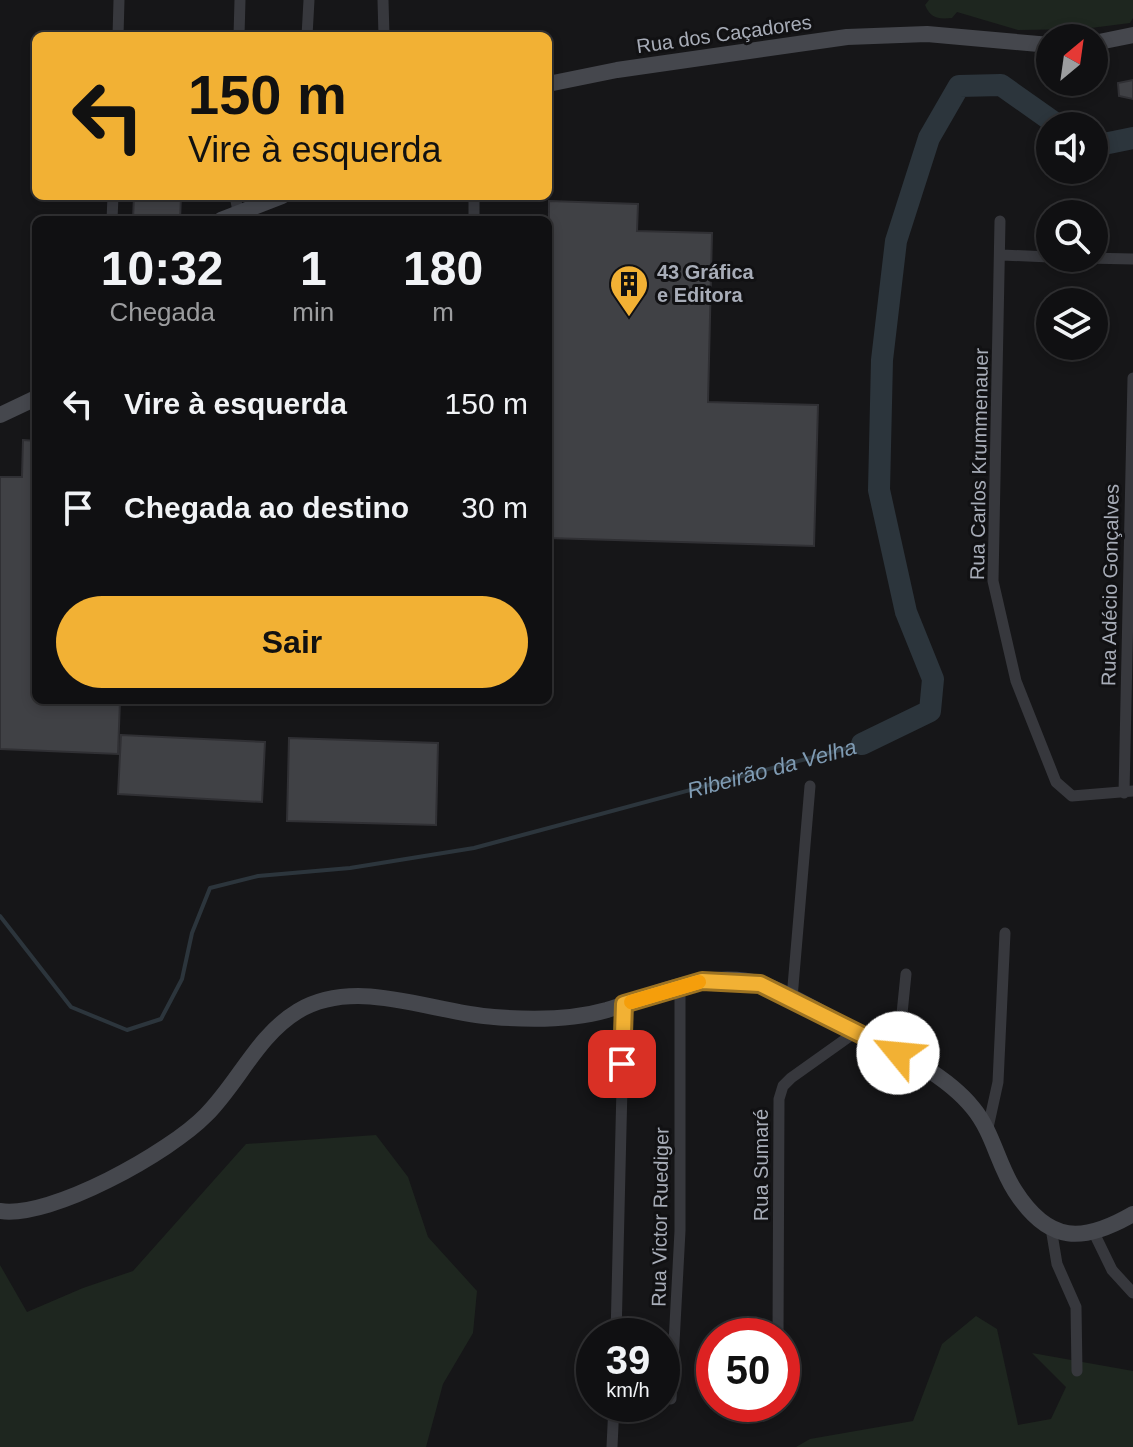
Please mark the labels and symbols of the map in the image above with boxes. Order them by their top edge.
street label: Rua dos Caçadores [635,11,813,57]
north arrow [1036,24,1108,96]
place label: 43 Gráfica e Editora [657,261,755,306]
building icon: 43 Gráfica e Editora [608,263,650,318]
street label: Rua Carlos Krummenauer [966,347,992,580]
street label: Rua Adécio Gonçalves [1097,484,1123,686]
water label: Ribeirão da Velha [684,734,859,803]
position arrow [856,1011,940,1095]
pin [588,1030,656,1098]
street label: Rua Sumaré [750,1109,772,1221]
street label: Rua Victor Ruediger [647,1127,673,1307]
speed limit sign: 50 [696,1318,800,1422]

